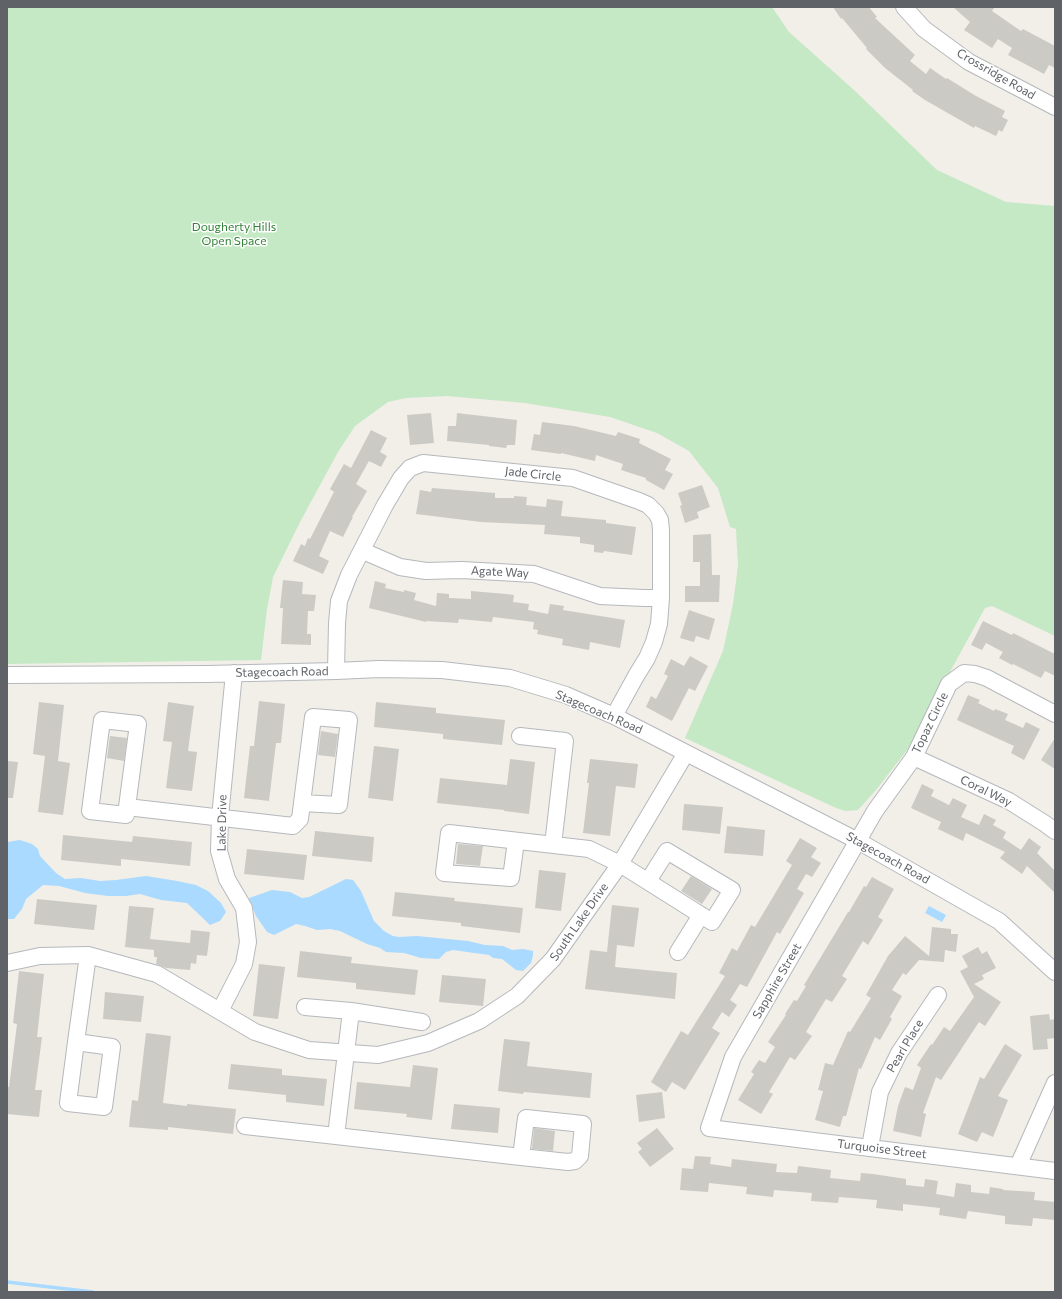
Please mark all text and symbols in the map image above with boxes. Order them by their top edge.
street label: Crossridge Road [954,46,1038,102]
park label: Dougherty Hills Open Space [192,220,276,248]
street label: Jade Circle [504,464,562,484]
street label: Agate Way [471,563,529,581]
street label: Stagecoach Road [235,664,329,680]
street label: Stagecoach Road [553,687,645,737]
street label: Topaz Circle [909,690,951,756]
street label: Coral Way [958,772,1014,810]
street label: Lake Drive [214,794,230,852]
street label: Stagecoach Road [844,829,932,887]
street label: South Lake Drive [547,880,611,964]
street label: Sapphire Street [750,941,804,1021]
street label: Pearl Place [884,1017,926,1075]
street label: Turquoise Street [836,1136,928,1162]

